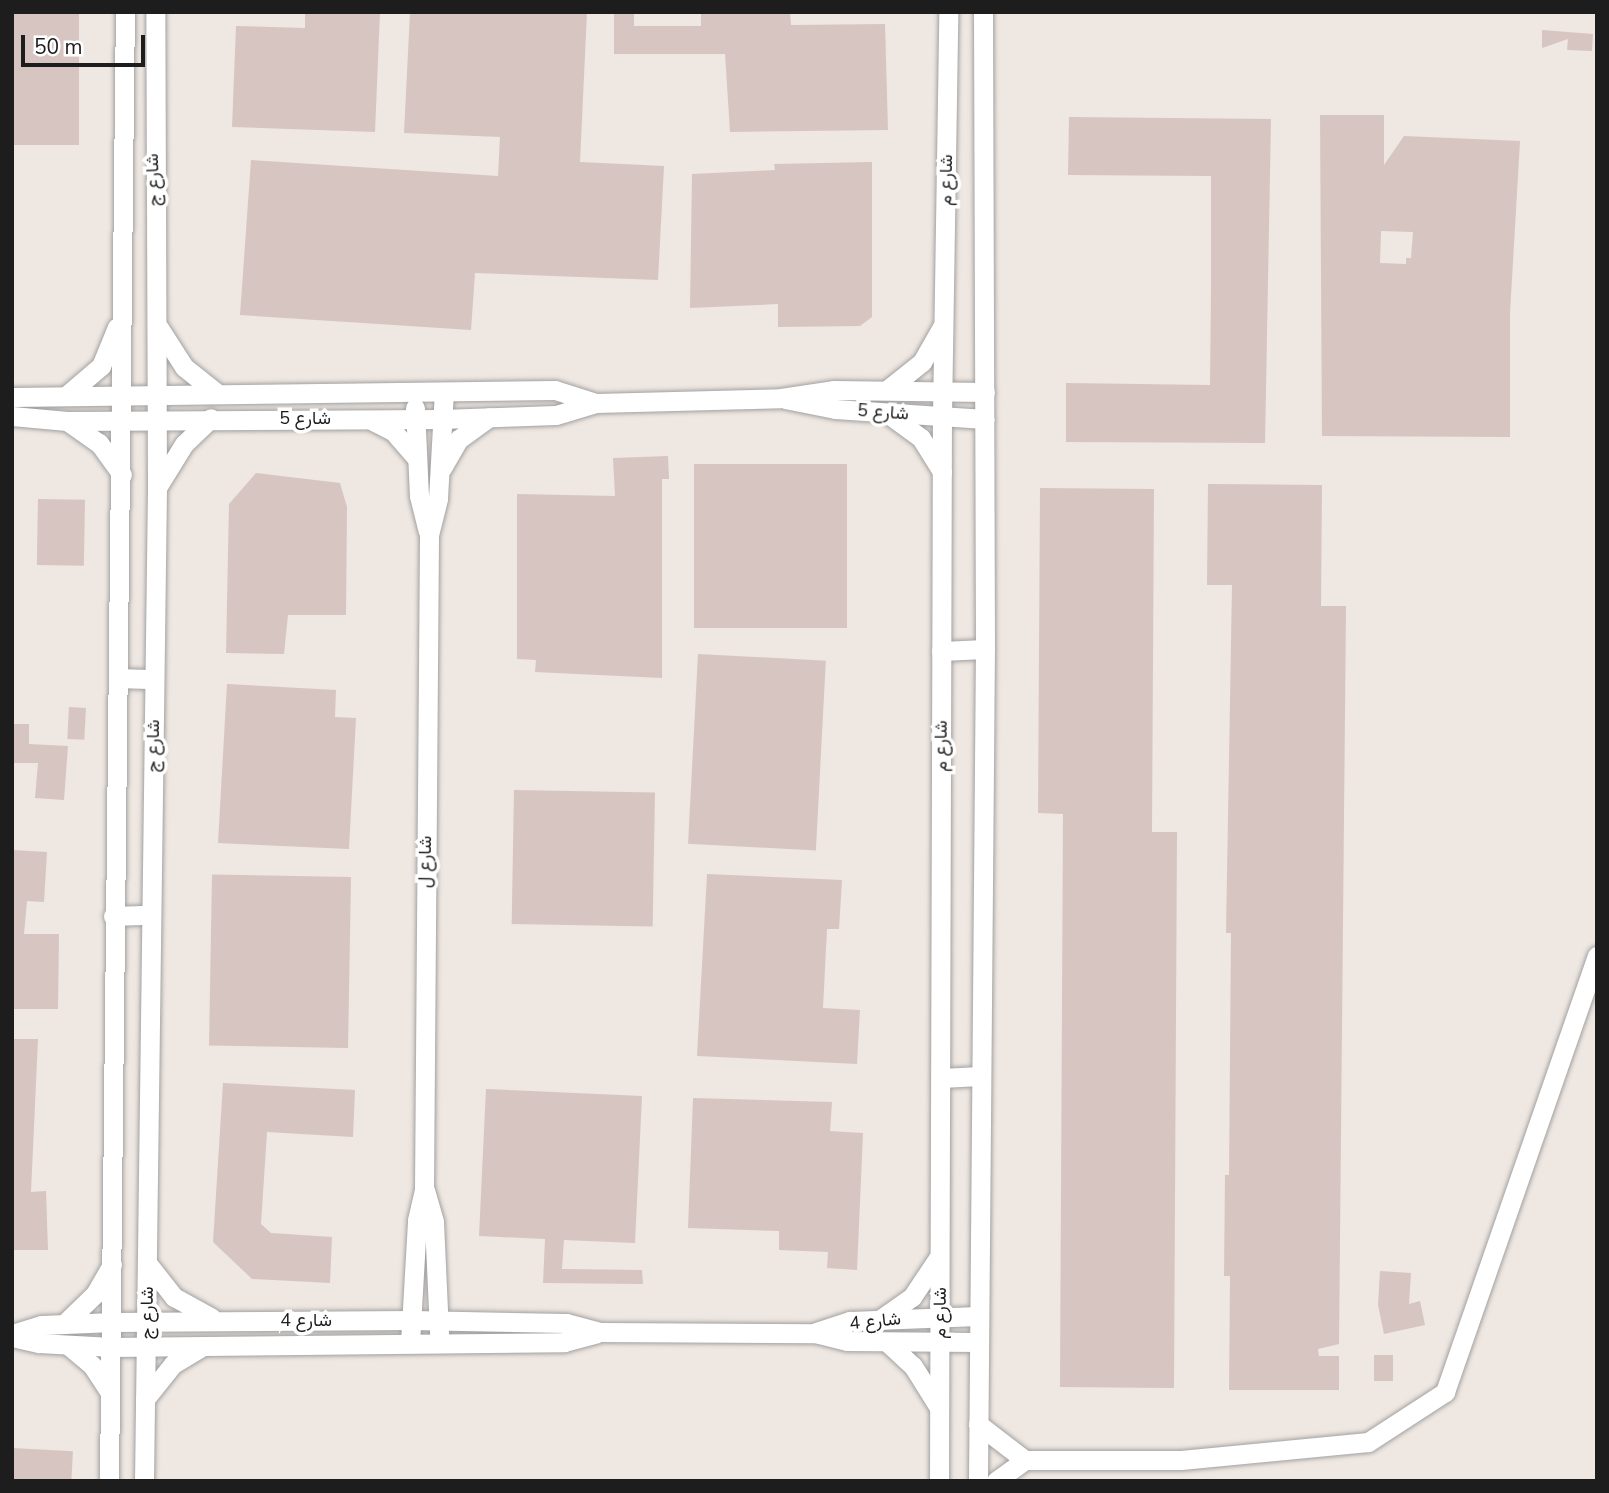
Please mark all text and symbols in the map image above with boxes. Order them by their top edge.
scale bar [24,21,149,65]
text: 50 m [34,33,83,61]
street label: شارع ج [141,153,165,207]
street label: شارع م [935,154,957,206]
street label: شارع 5 [856,399,910,425]
street label: شارع 5 [279,407,331,429]
street label: شارع ج [142,719,164,773]
street label: شارع م [930,720,952,772]
street label: شارع ل [414,836,436,888]
street label: شارع ج [136,1286,158,1340]
street label: شارع م [929,1287,951,1339]
street label: شارع 4 [848,1308,902,1334]
street label: شارع 4 [280,1309,332,1331]

